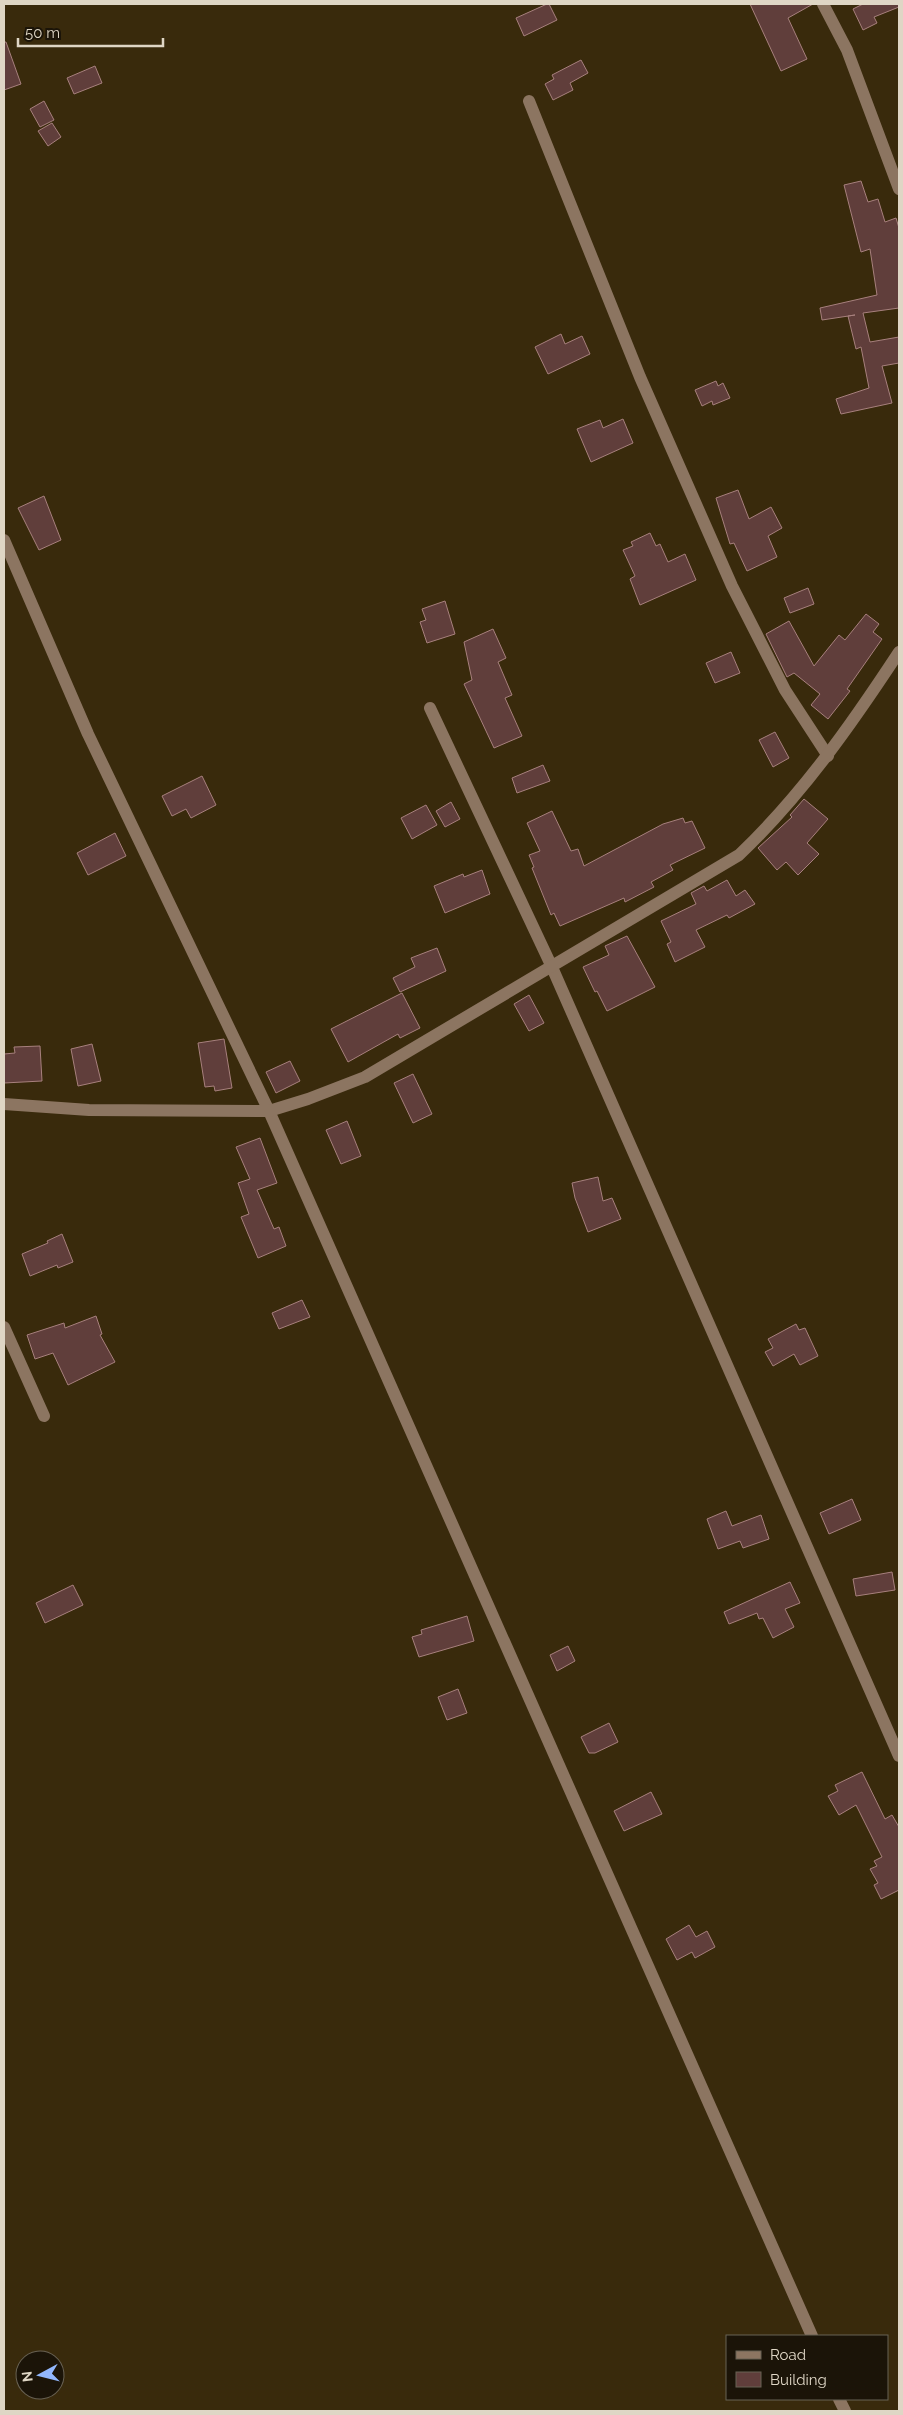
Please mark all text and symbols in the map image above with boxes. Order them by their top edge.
scale bar [18,15,162,47]
text: 50 m [25,24,60,42]
legend [726,2335,888,2400]
text: Road [770,2346,806,2364]
north arrow [15,2350,65,2400]
text: N [19,2370,36,2383]
text: Building [770,2371,827,2389]

